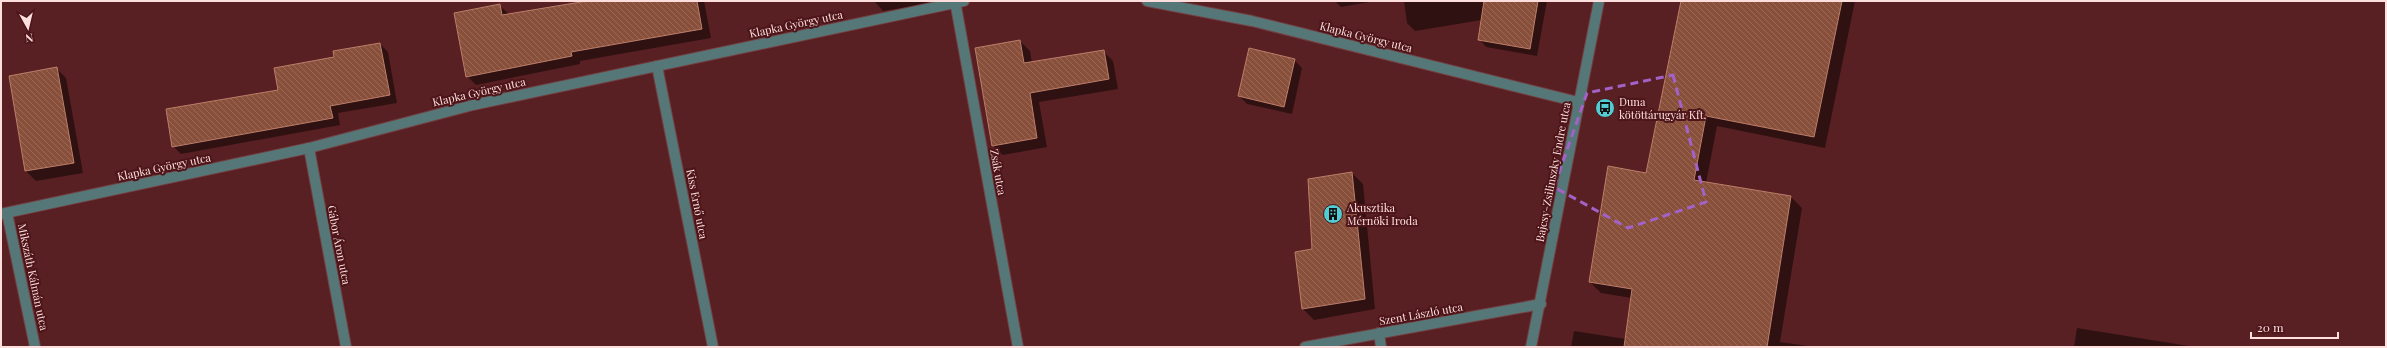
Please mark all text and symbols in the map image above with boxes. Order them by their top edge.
street label: Klapka György utca [748,6,844,41]
north arrow [8,8,48,48]
street label: Klapka György utca [1318,18,1415,55]
text: N [24,30,34,46]
street label: Klapka György utca [431,73,527,110]
place label: Duna kötöttárugyár Kft. [1619,94,1707,122]
bus stop icon: Duna kötöttárugyár Kft. [1594,97,1616,119]
street label: Bajcsy-Zsilinszky Endre utca [1532,100,1574,243]
street label: Zsák utca [987,148,1010,197]
street label: Klapka György utca [116,149,212,184]
street label: Kiss Ernő utca [683,168,712,241]
place label: Akusztika Mérnöki Iroda [1346,200,1418,228]
building icon: Akusztika Mérnöki Iroda [1322,203,1344,225]
street label: Gábor Áron utca [324,204,355,286]
street label: Mikszáth Kálmán utca [15,222,52,332]
street label: Szent László utca [1378,299,1464,328]
scale bar [2251,314,2338,340]
text: 20 m [2257,319,2284,335]

